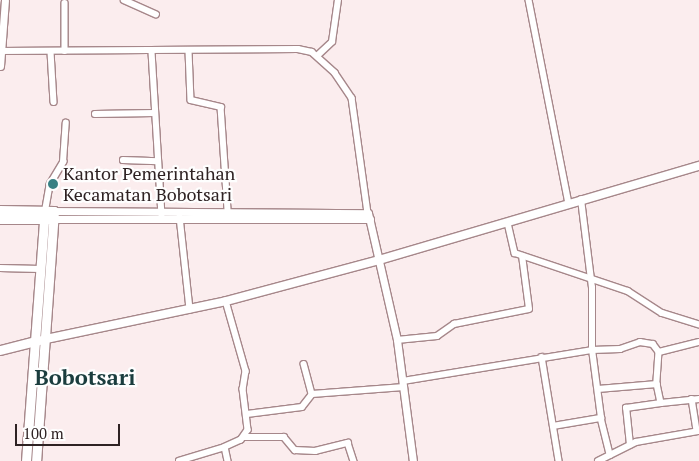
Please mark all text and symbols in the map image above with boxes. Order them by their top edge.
place label: Kantor Pemerintahan Kecamatan Bobotsari [63,163,235,205]
marker: Kantor Pemerintahan Kecamatan Bobotsari [47,178,59,190]
district label: Bobotsari [35,364,135,390]
scale bar [18,414,122,446]
text: 100 m [23,423,64,443]

